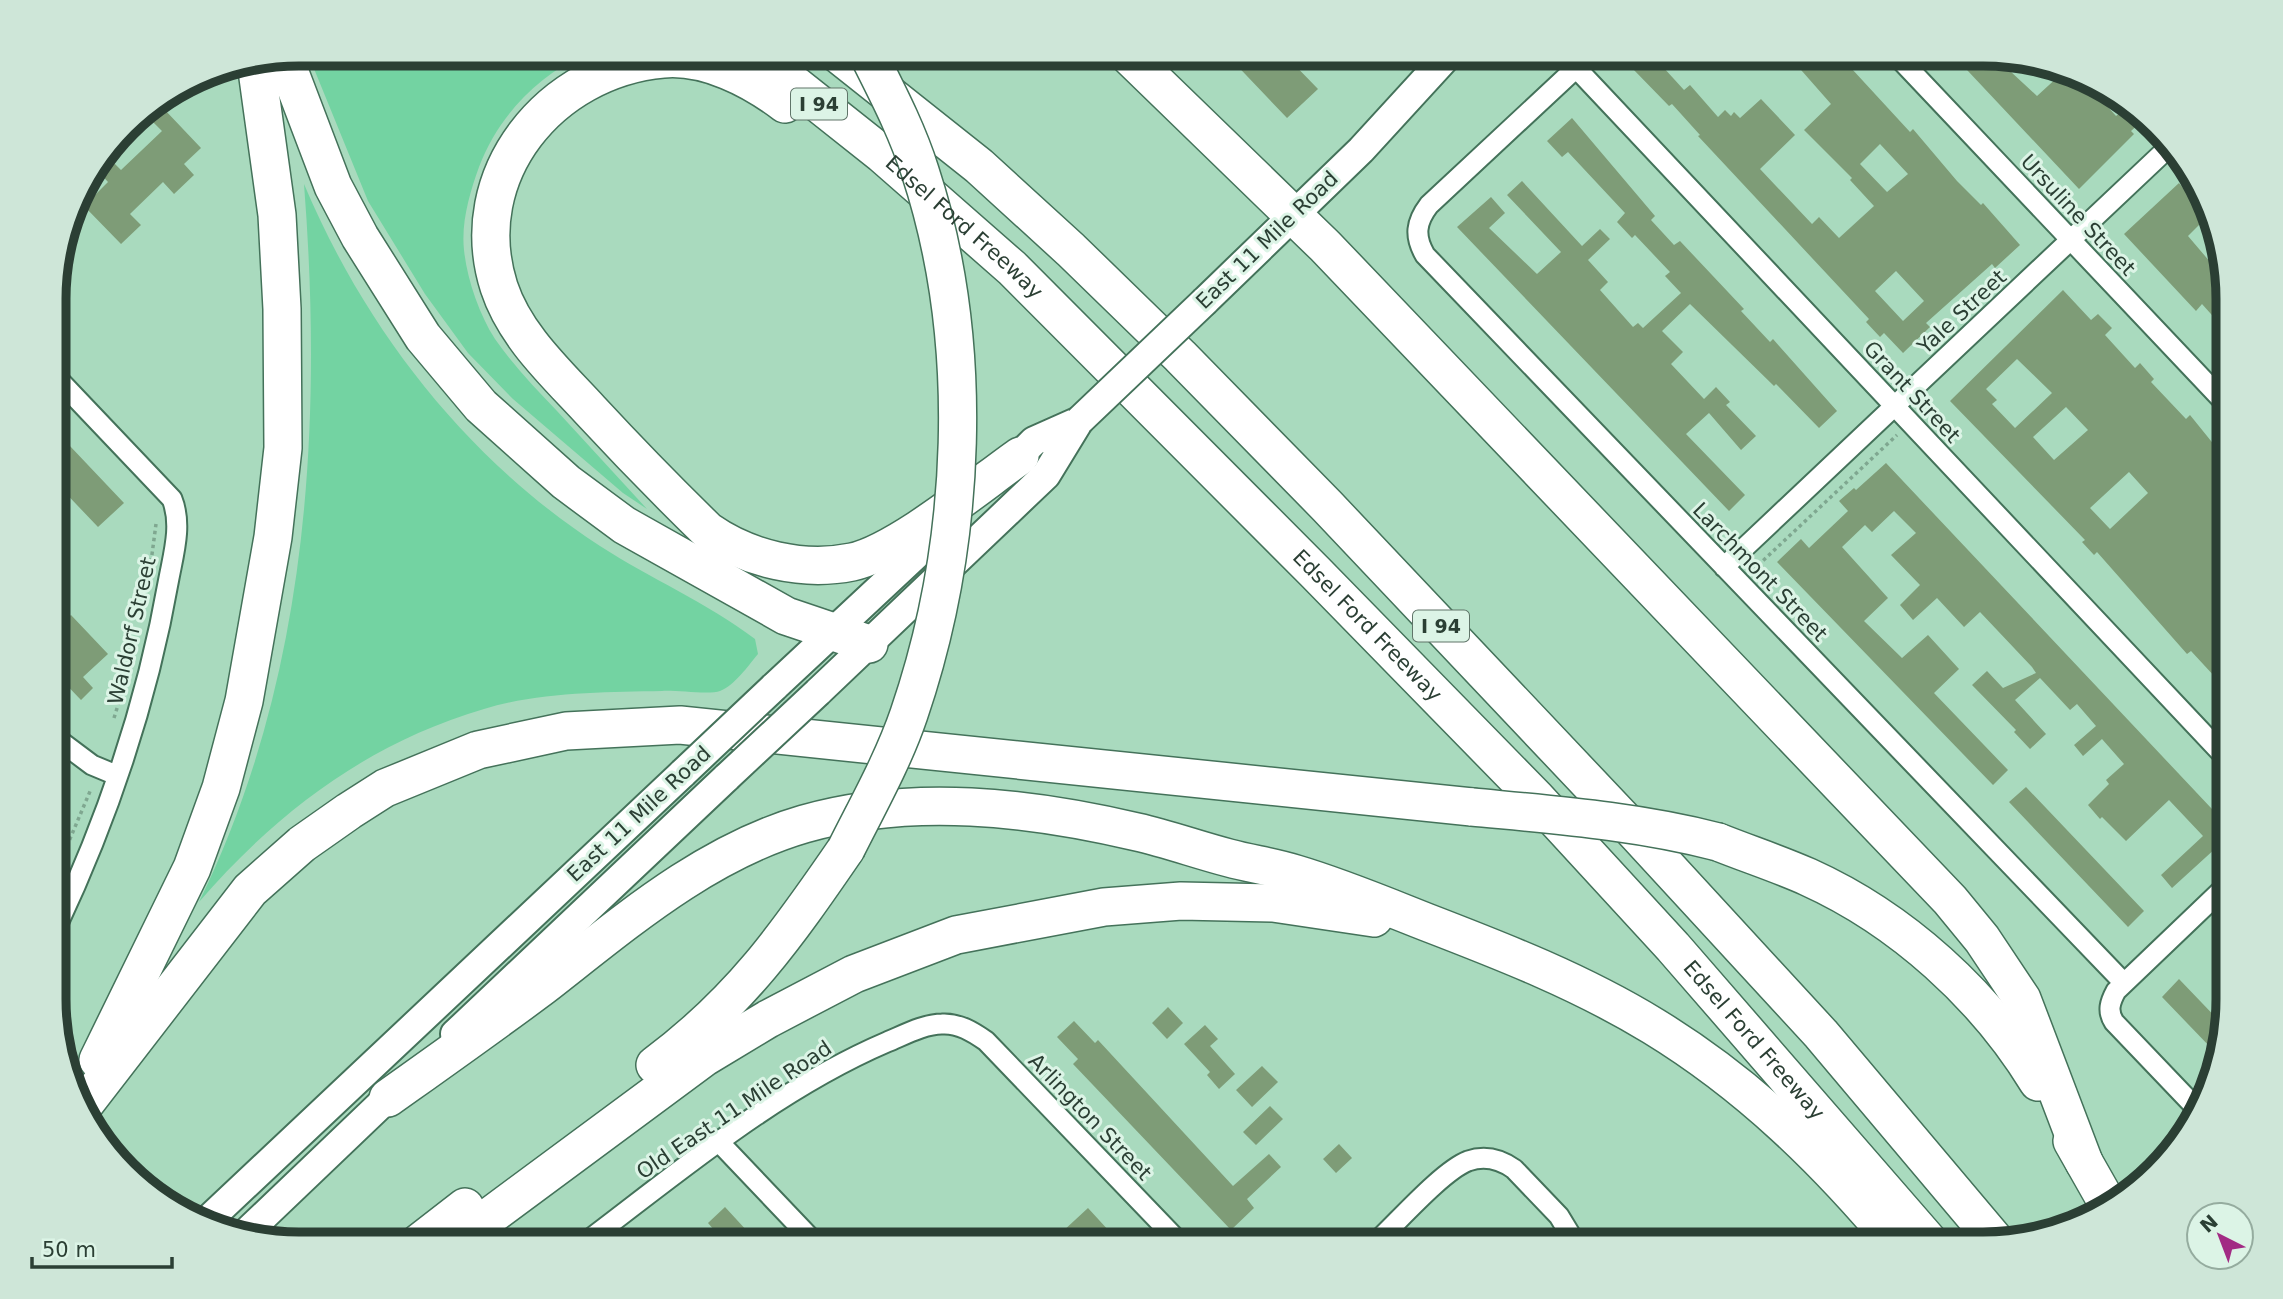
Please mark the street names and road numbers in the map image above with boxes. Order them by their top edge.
road number: I 94 [791,88,847,120]
street label: Ursuline Street [2016,150,2140,280]
street label: Edsel Ford Freeway [881,151,1048,304]
street label: East 11 Mile Road [1191,166,1343,314]
street label: Yale Street [1912,265,2011,360]
street label: Grant Street [1859,336,1965,448]
street label: Larchmont Street [1688,498,1832,646]
street label: Edsel Ford Freeway [1288,545,1447,706]
street label: Waldorf Street [103,555,161,707]
road number: I 94 [1413,610,1469,642]
street label: East 11 Mile Road [562,741,716,887]
street label: Edsel Ford Freeway [1678,956,1829,1125]
street label: Old East 11 Mile Road [632,1036,836,1184]
street label: Arlington Street [1024,1049,1156,1185]

